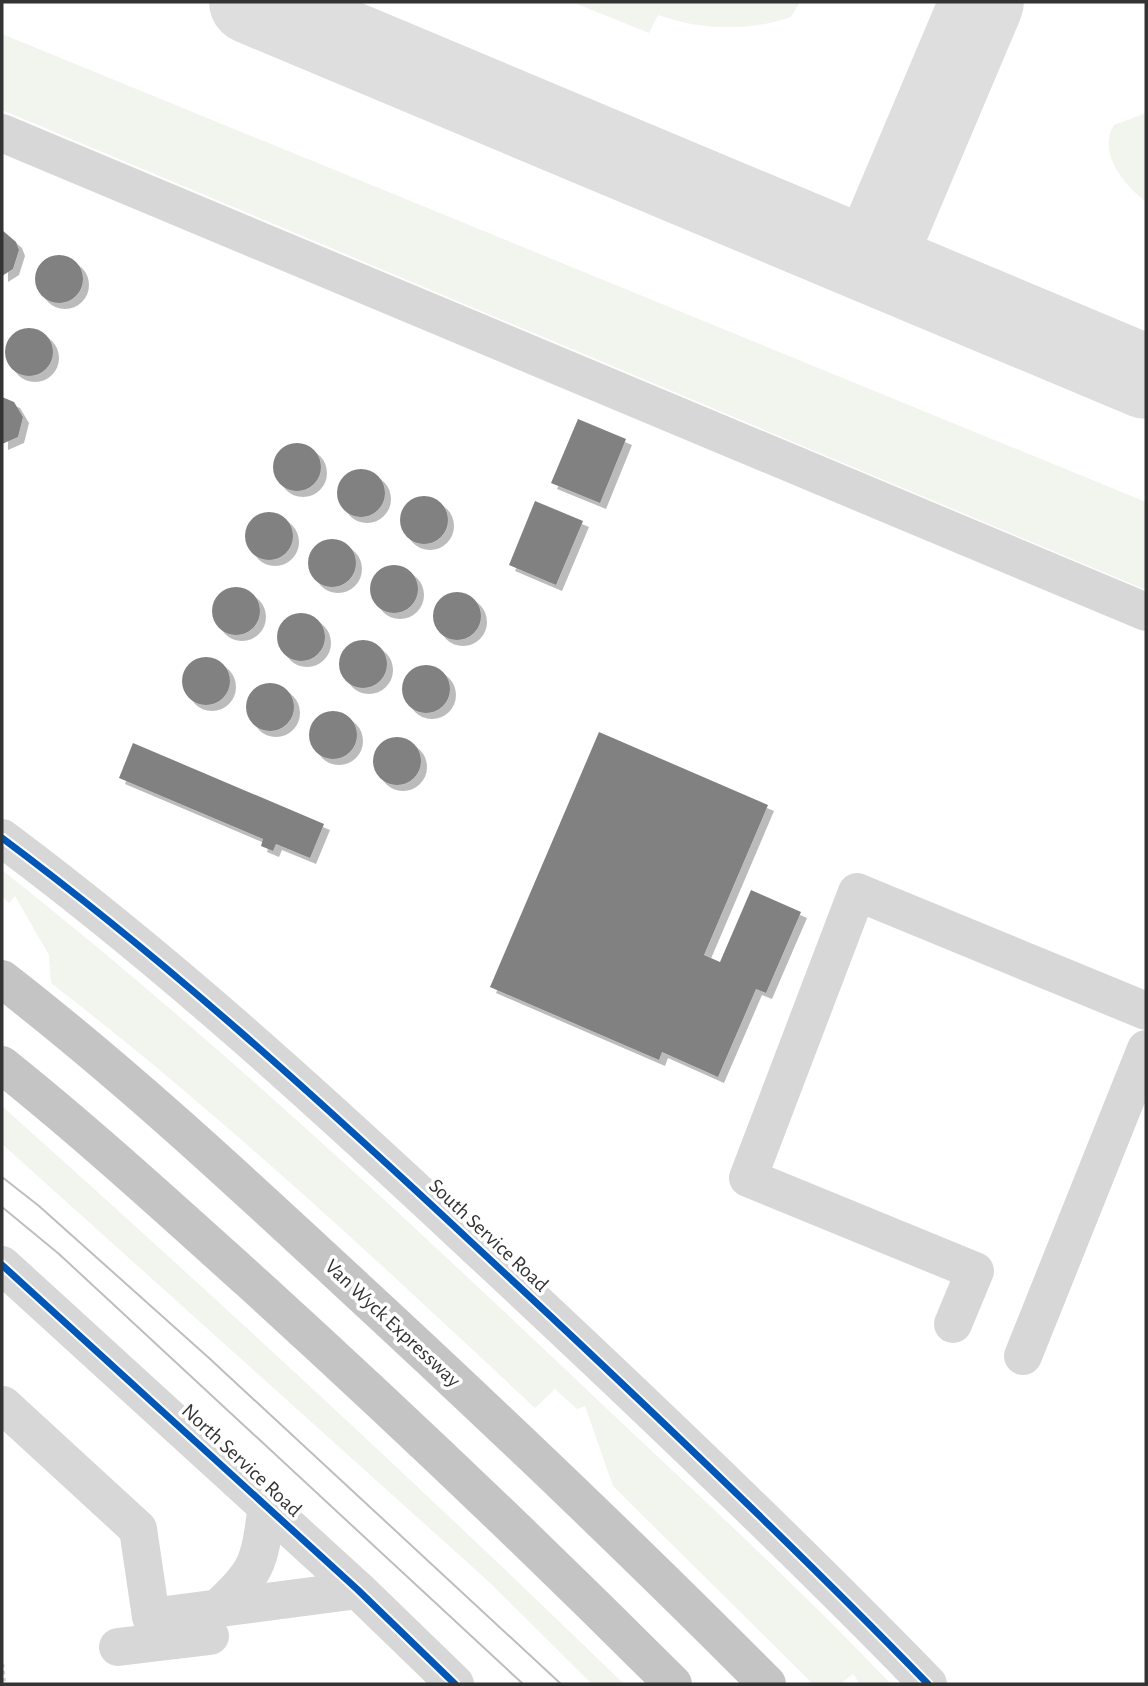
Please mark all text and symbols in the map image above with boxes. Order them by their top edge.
street label: South Service Road [425,1175,553,1296]
street label: Van Wyck Expressway [321,1256,464,1391]
street label: North Service Road [178,1400,306,1521]

